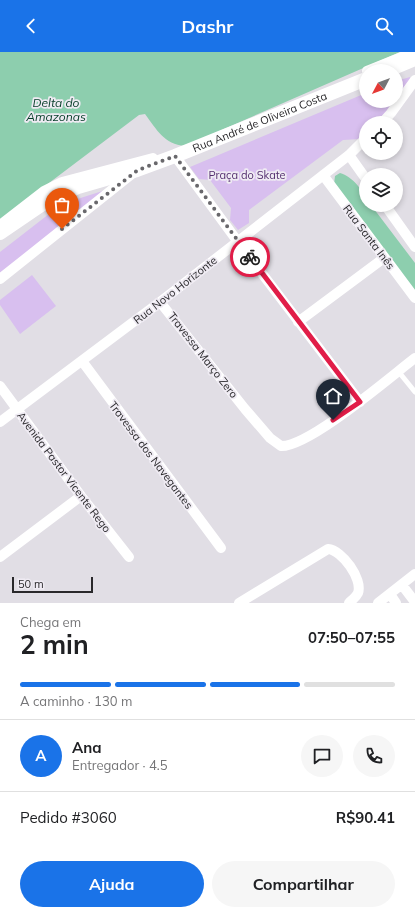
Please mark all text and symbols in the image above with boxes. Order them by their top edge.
icon: back [20,15,42,37]
text: Dashr [182,15,233,38]
icon: search [373,15,395,37]
north arrow [359,64,403,108]
map controls [359,64,403,212]
street label: Rua André de Oliveira Costa [190,89,329,155]
water label: Delta do Amazonas [25,95,86,124]
button: locate [359,116,403,160]
park label: Praça do Skate [208,168,286,182]
button: layers [359,168,403,212]
pin [45,188,79,229]
icon: bag [51,194,73,216]
street label: Rua Santa Inês [340,202,398,272]
courier [230,237,270,277]
icon: bike [239,246,261,268]
street label: Rua Novo Horizonte [130,253,220,327]
street label: Travessa Março Zero [165,309,241,401]
pin [316,379,350,420]
icon: home [322,385,344,407]
street label: Travessa dos Navegantes [106,398,196,512]
street label: Avenida Pastor Vicente Rego [14,409,114,535]
scale bar [12,575,93,594]
text: 50 m [18,577,44,591]
text: Chega em [20,614,81,630]
text: 2 min [20,628,89,661]
text: 07:50–07:55 [308,628,395,647]
text: A caminho · 130 m [20,693,132,709]
button: chat [301,735,343,777]
button: phone [353,735,395,777]
text: Ana [72,738,102,757]
text: A [35,746,47,765]
text: Entregador · 4.5 [72,757,167,773]
text: Pedido #3060 [20,808,117,827]
text: R$90.41 [336,808,395,827]
button: Ajuda [20,861,204,907]
button: Compartilhar [212,861,395,907]

